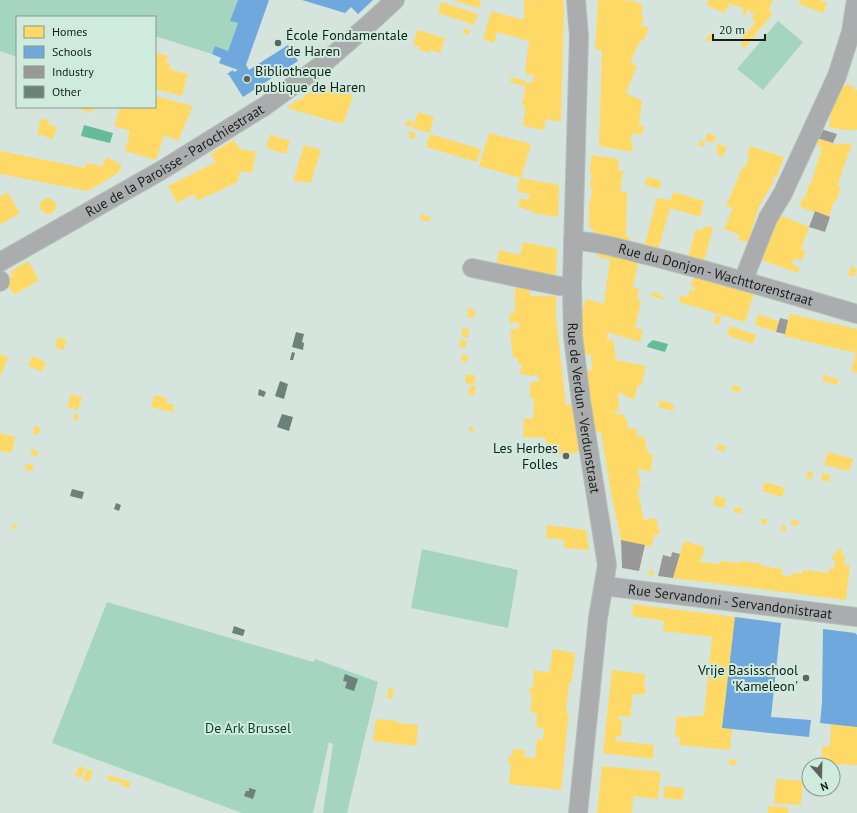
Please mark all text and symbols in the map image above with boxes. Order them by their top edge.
legend [16,16,156,108]
scale bar [713,16,765,42]
text: 20 m [719,22,745,37]
text: Homes [52,24,87,39]
place label: École Fondamentale de Haren [286,26,408,60]
marker: École Fondamentale de Haren [273,38,283,48]
text: Schools [52,44,92,59]
place label: Bibliotheque publique de Haren [255,62,366,96]
text: Industry [52,64,94,79]
marker: Bibliotheque publique de Haren [242,74,252,84]
text: Other [52,84,81,99]
street label: Rue de la Paroisse - Parochiestraat [82,100,267,221]
street label: Rue du Donjon - Wachttorenstraat [616,239,816,310]
street label: Rue de Verdun - Verdunstraat [564,323,605,495]
place label: Les Herbes Folles [493,439,558,473]
marker: Les Herbes Folles [561,451,571,461]
street label: Rue Servandoni - Servandonistraat [627,580,833,623]
place label: Vrije Basisschool 'Kameleon' [697,661,798,695]
marker: Vrije Basisschool 'Kameleon' [801,673,811,683]
park label: De Ark Brussel [205,719,291,737]
north arrow [801,757,841,797]
text: N [819,779,830,794]

